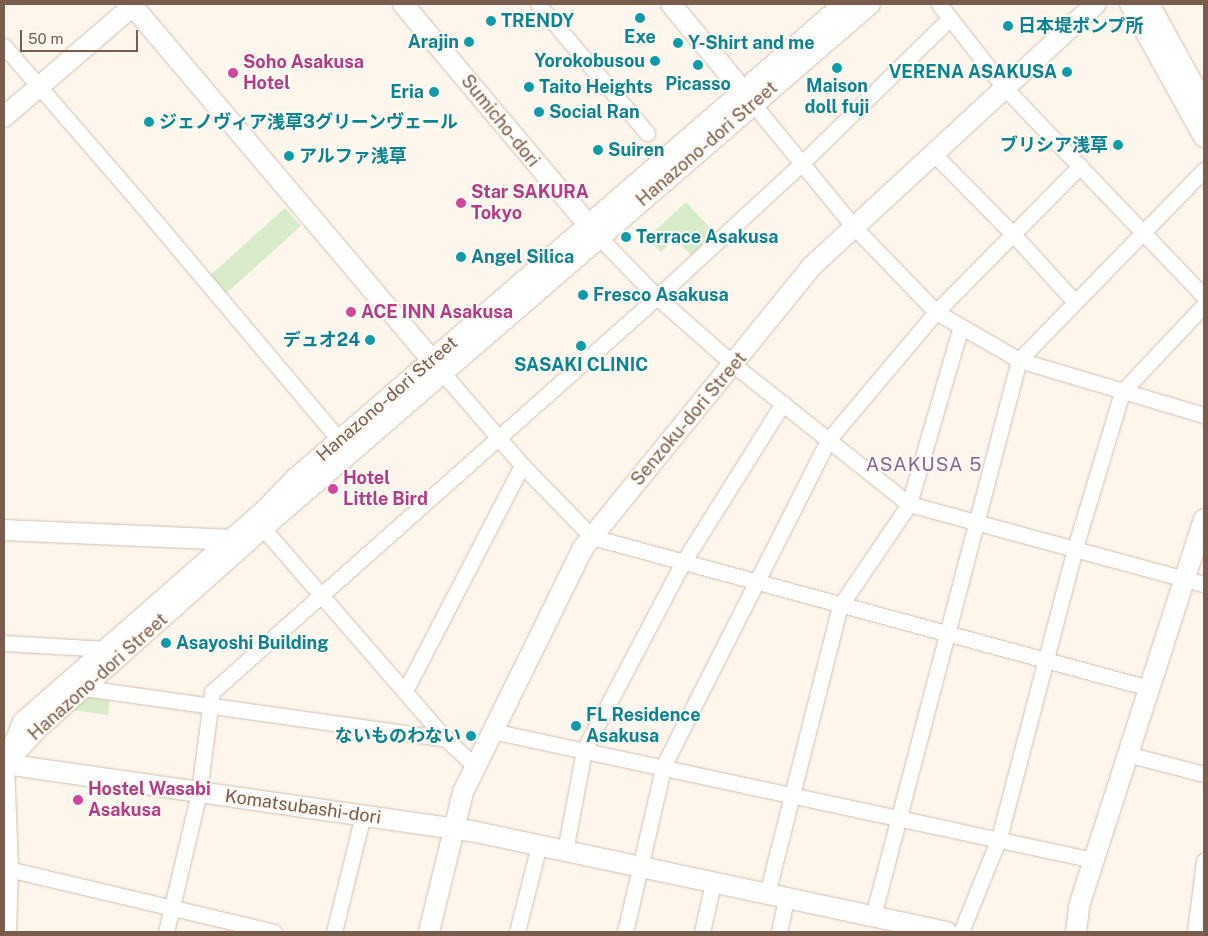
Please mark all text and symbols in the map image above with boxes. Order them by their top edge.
place label: TRENDY [501,10,574,32]
marker: Exe [634,12,646,24]
marker: TRENDY [485,15,497,27]
place label: 日本堤ポンプ所 [1018,15,1144,37]
scale bar [22,20,140,52]
marker: 日本堤ポンプ所 [1002,20,1014,32]
place label: Exe [624,26,656,48]
text: 50 m [28,30,63,47]
place label: Arajin [408,31,459,53]
place label: Y-Shirt and me [688,32,815,54]
marker: Arajin [463,36,475,48]
marker: Y-Shirt and me [672,37,684,49]
place label: Yorokobusou [534,50,645,72]
place label: Soho Asakusa Hotel [243,52,364,94]
marker: Yorokobusou [649,55,661,67]
marker: Picasso [692,59,704,71]
place label: VERENA ASAKUSA [889,61,1057,83]
marker: Maison doll fuji [831,62,843,74]
marker: VERENA ASAKUSA [1061,66,1073,78]
marker: Soho Asakusa Hotel [227,67,239,79]
street label: Sumicho-dori [456,71,544,171]
place label: Picasso [665,73,731,95]
place label: Taito Heights [539,76,653,98]
place label: Maison doll fuji [805,76,869,118]
street label: Hanazono-dori Street [632,77,782,211]
place label: Eria [390,81,424,103]
marker: Taito Heights [523,81,535,93]
marker: Eria [428,86,440,98]
place label: Social Ran [549,101,640,123]
marker: Social Ran [533,106,545,118]
place label: ジェノヴィア浅草3グリーンヴェール [159,111,459,133]
marker: ジェノヴィア浅草3グリーンヴェール [143,116,155,128]
place label: ブリシア浅草 [1000,134,1108,156]
place label: Suiren [608,139,665,161]
marker: ブリシア浅草 [1112,139,1124,151]
marker: Suiren [592,144,604,156]
place label: アルファ浅草 [299,145,407,167]
marker: アルファ浅草 [283,150,295,162]
place label: Star SAKURA Tokyo [471,182,589,224]
marker: Star SAKURA Tokyo [455,197,467,209]
place label: Terrace Asakusa [636,226,778,248]
marker: Terrace Asakusa [620,231,632,243]
place label: Angel Silica [471,246,574,268]
marker: Angel Silica [455,251,467,263]
place label: Fresco Asakusa [593,284,729,306]
marker: Fresco Asakusa [577,289,589,301]
place label: ACE INN Asakusa [361,301,513,323]
marker: ACE INN Asakusa [345,306,357,318]
place label: デュオ24 [283,329,360,351]
street label: Hanazono-dori Street [312,332,462,466]
marker: デュオ24 [364,334,376,346]
marker: SASAKI CLINIC [575,340,587,352]
street label: Senzoku-dori Street [627,348,751,490]
place label: SASAKI CLINIC [514,354,648,376]
district label: ASAKUSA 5 [865,454,983,476]
place label: Hotel Little Bird [343,468,428,510]
marker: Hotel Little Bird [327,483,339,495]
street label: Hanazono-dori Street [24,609,172,745]
place label: Asayoshi Building [176,632,329,654]
marker: Asayoshi Building [160,637,172,649]
place label: FL Residence Asakusa [586,705,701,748]
marker: FL Residence Asakusa [570,720,582,732]
place label: ないものわない [335,725,461,747]
marker: ないものわない [465,730,477,742]
place label: Hostel Wasabi Asakusa [88,779,211,822]
street label: Komatsubashi-dori [224,785,382,829]
marker: Hostel Wasabi Asakusa [72,794,84,806]

